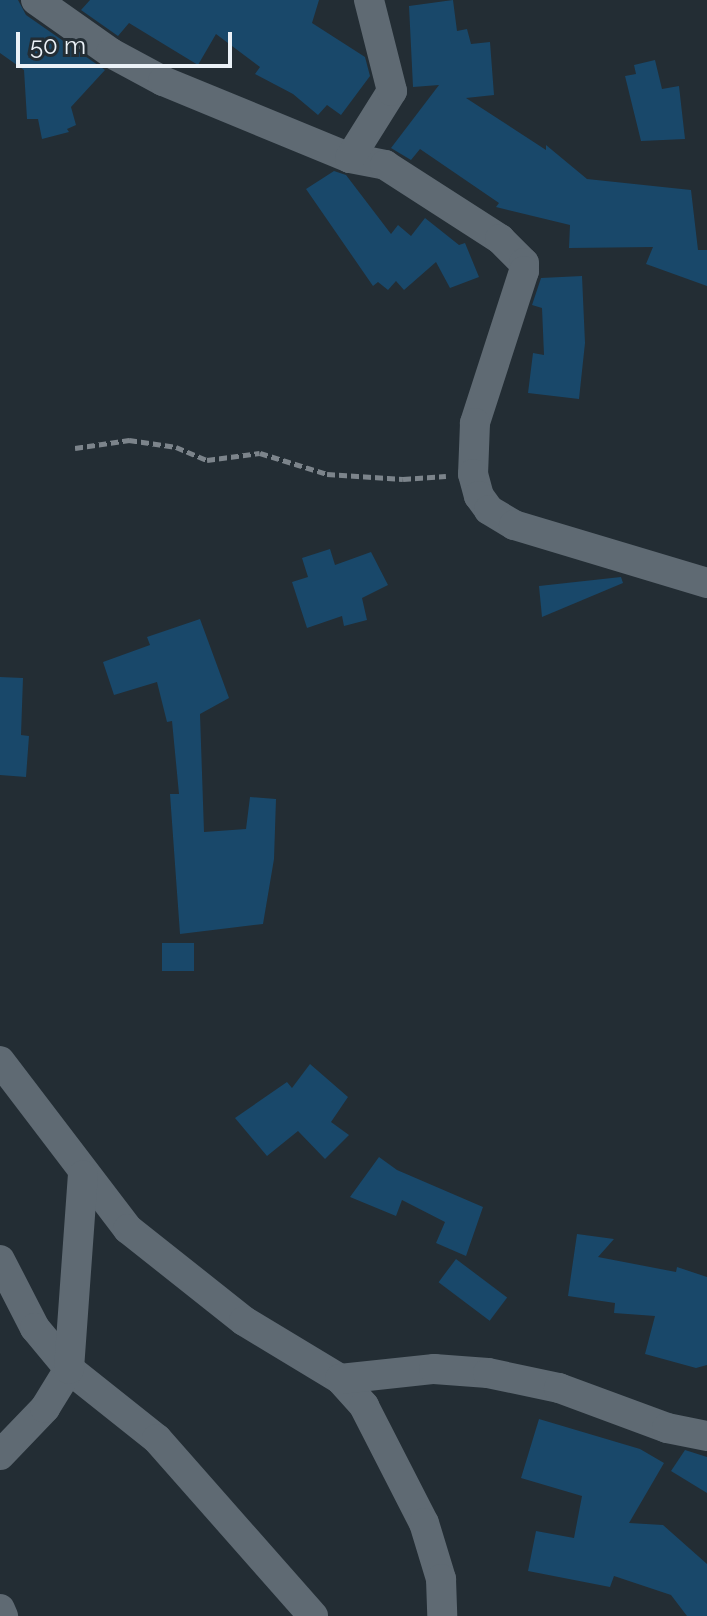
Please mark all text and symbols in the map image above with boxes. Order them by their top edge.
scale bar [20,16,236,66]
text: 50 m [30,31,86,60]

